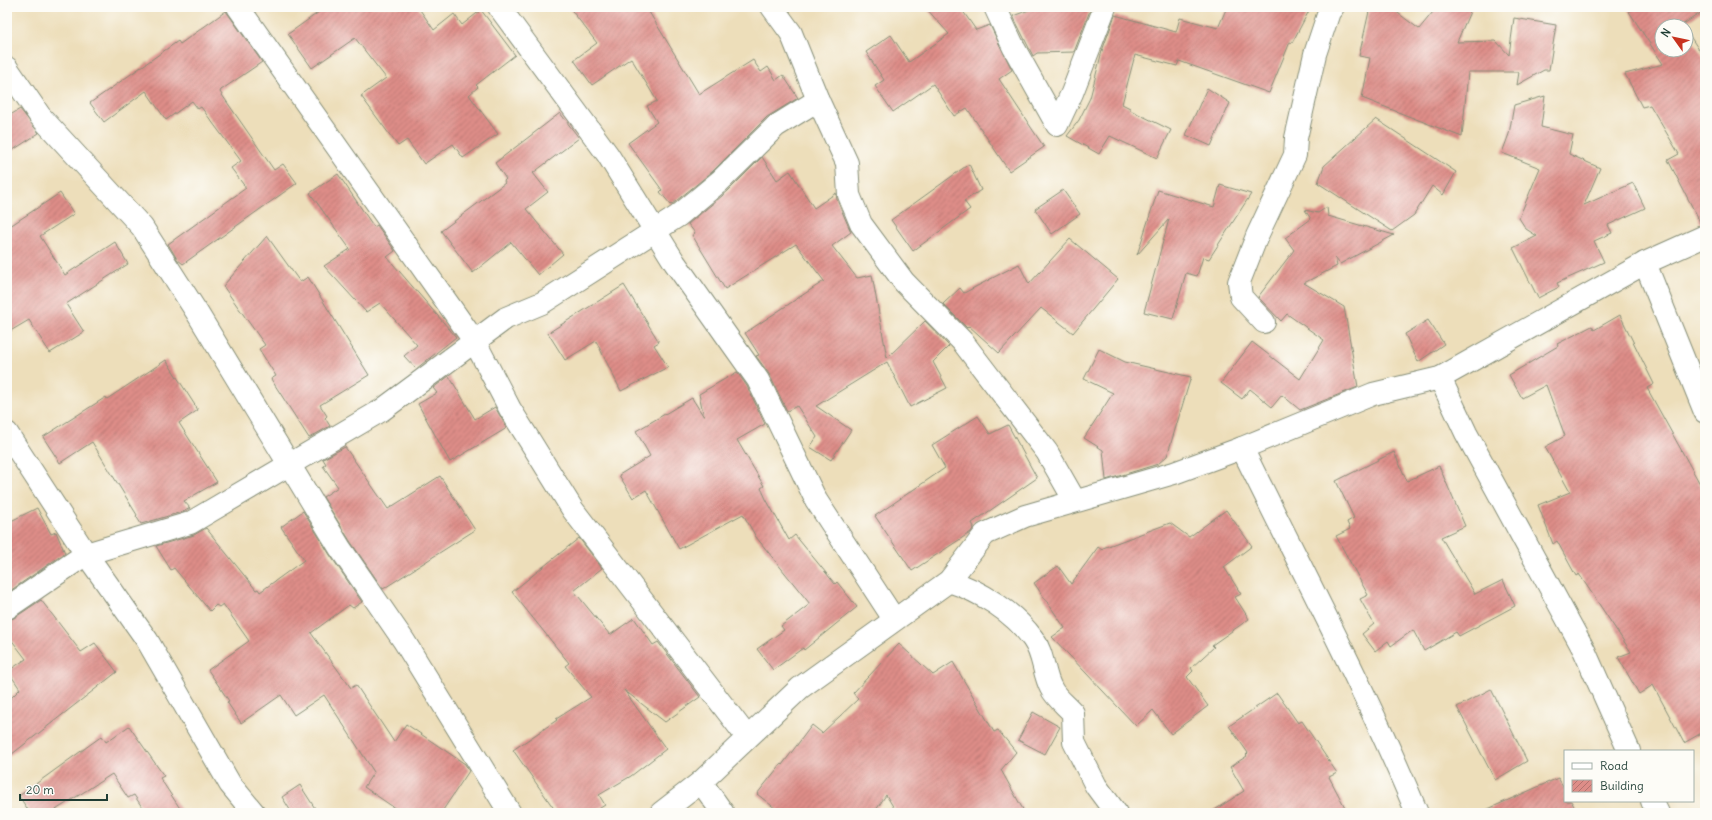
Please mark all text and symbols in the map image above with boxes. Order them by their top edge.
north arrow [1654,18,1694,58]
text: N [1658,26,1674,40]
legend [1564,750,1694,802]
text: Road [1600,758,1628,773]
scale bar [20,776,107,802]
text: Building [1600,778,1644,793]
text: 20 m [26,782,54,797]

